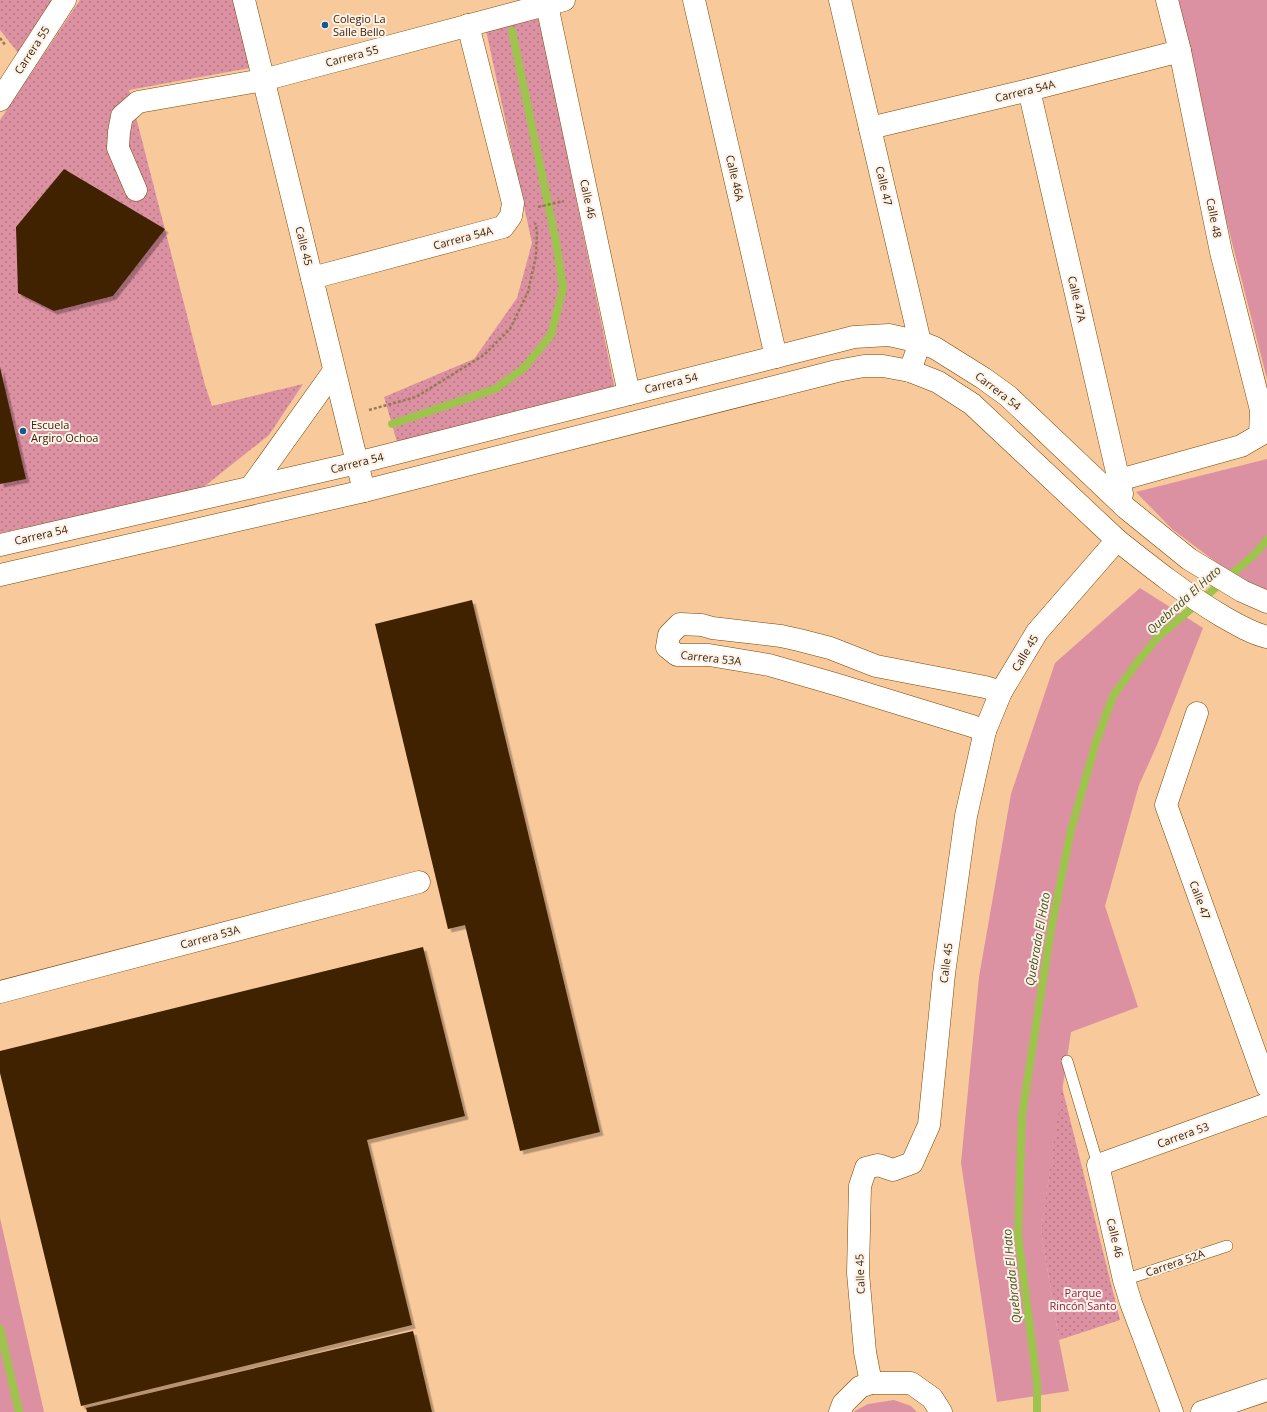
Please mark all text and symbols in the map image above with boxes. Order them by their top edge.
place label: Colegio La Salle Bello [333,11,386,39]
marker: Colegio La Salle Bello [320,20,330,30]
street label: Carrera 55 [11,23,53,77]
street label: Carrera 55 [324,41,380,70]
street label: Carrera 54A [993,76,1056,105]
street label: Calle 46A [723,153,748,203]
street label: Calle 47 [873,165,896,207]
street label: Calle 46 [577,178,600,220]
street label: Calle 48 [1203,197,1226,239]
street label: Carrera 54A [431,222,494,253]
street label: Calle 45 [292,225,317,267]
street label: Calle 47A [1065,274,1090,324]
street label: Carrera 54 [972,368,1025,414]
street label: Carrera 54 [643,369,700,396]
place label: Escuela Argiro Ochoa [31,417,98,445]
marker: Escuela Argiro Ochoa [18,426,28,436]
street label: Carrera 54 [329,449,386,476]
street label: Carrera 54 [13,521,70,548]
water label: Quebrada El Hato [1143,561,1225,638]
street label: Calle 45 [1008,632,1041,674]
street label: Carrera 53A [680,647,742,668]
street label: Calle 47 [1187,878,1214,921]
water label: Quebrada El Hato [1021,891,1054,987]
street label: Carrera 53A [178,921,241,952]
street label: Calle 45 [936,942,955,984]
street label: Carrera 53 [1155,1118,1211,1151]
street label: Calle 46 [1104,1217,1127,1259]
water label: Quebrada El Hato [998,1228,1025,1324]
street label: Carrera 52A [1143,1245,1206,1280]
street label: Calle 45 [851,1254,868,1294]
park label: Parque Rincón Santo [1049,1285,1117,1313]

